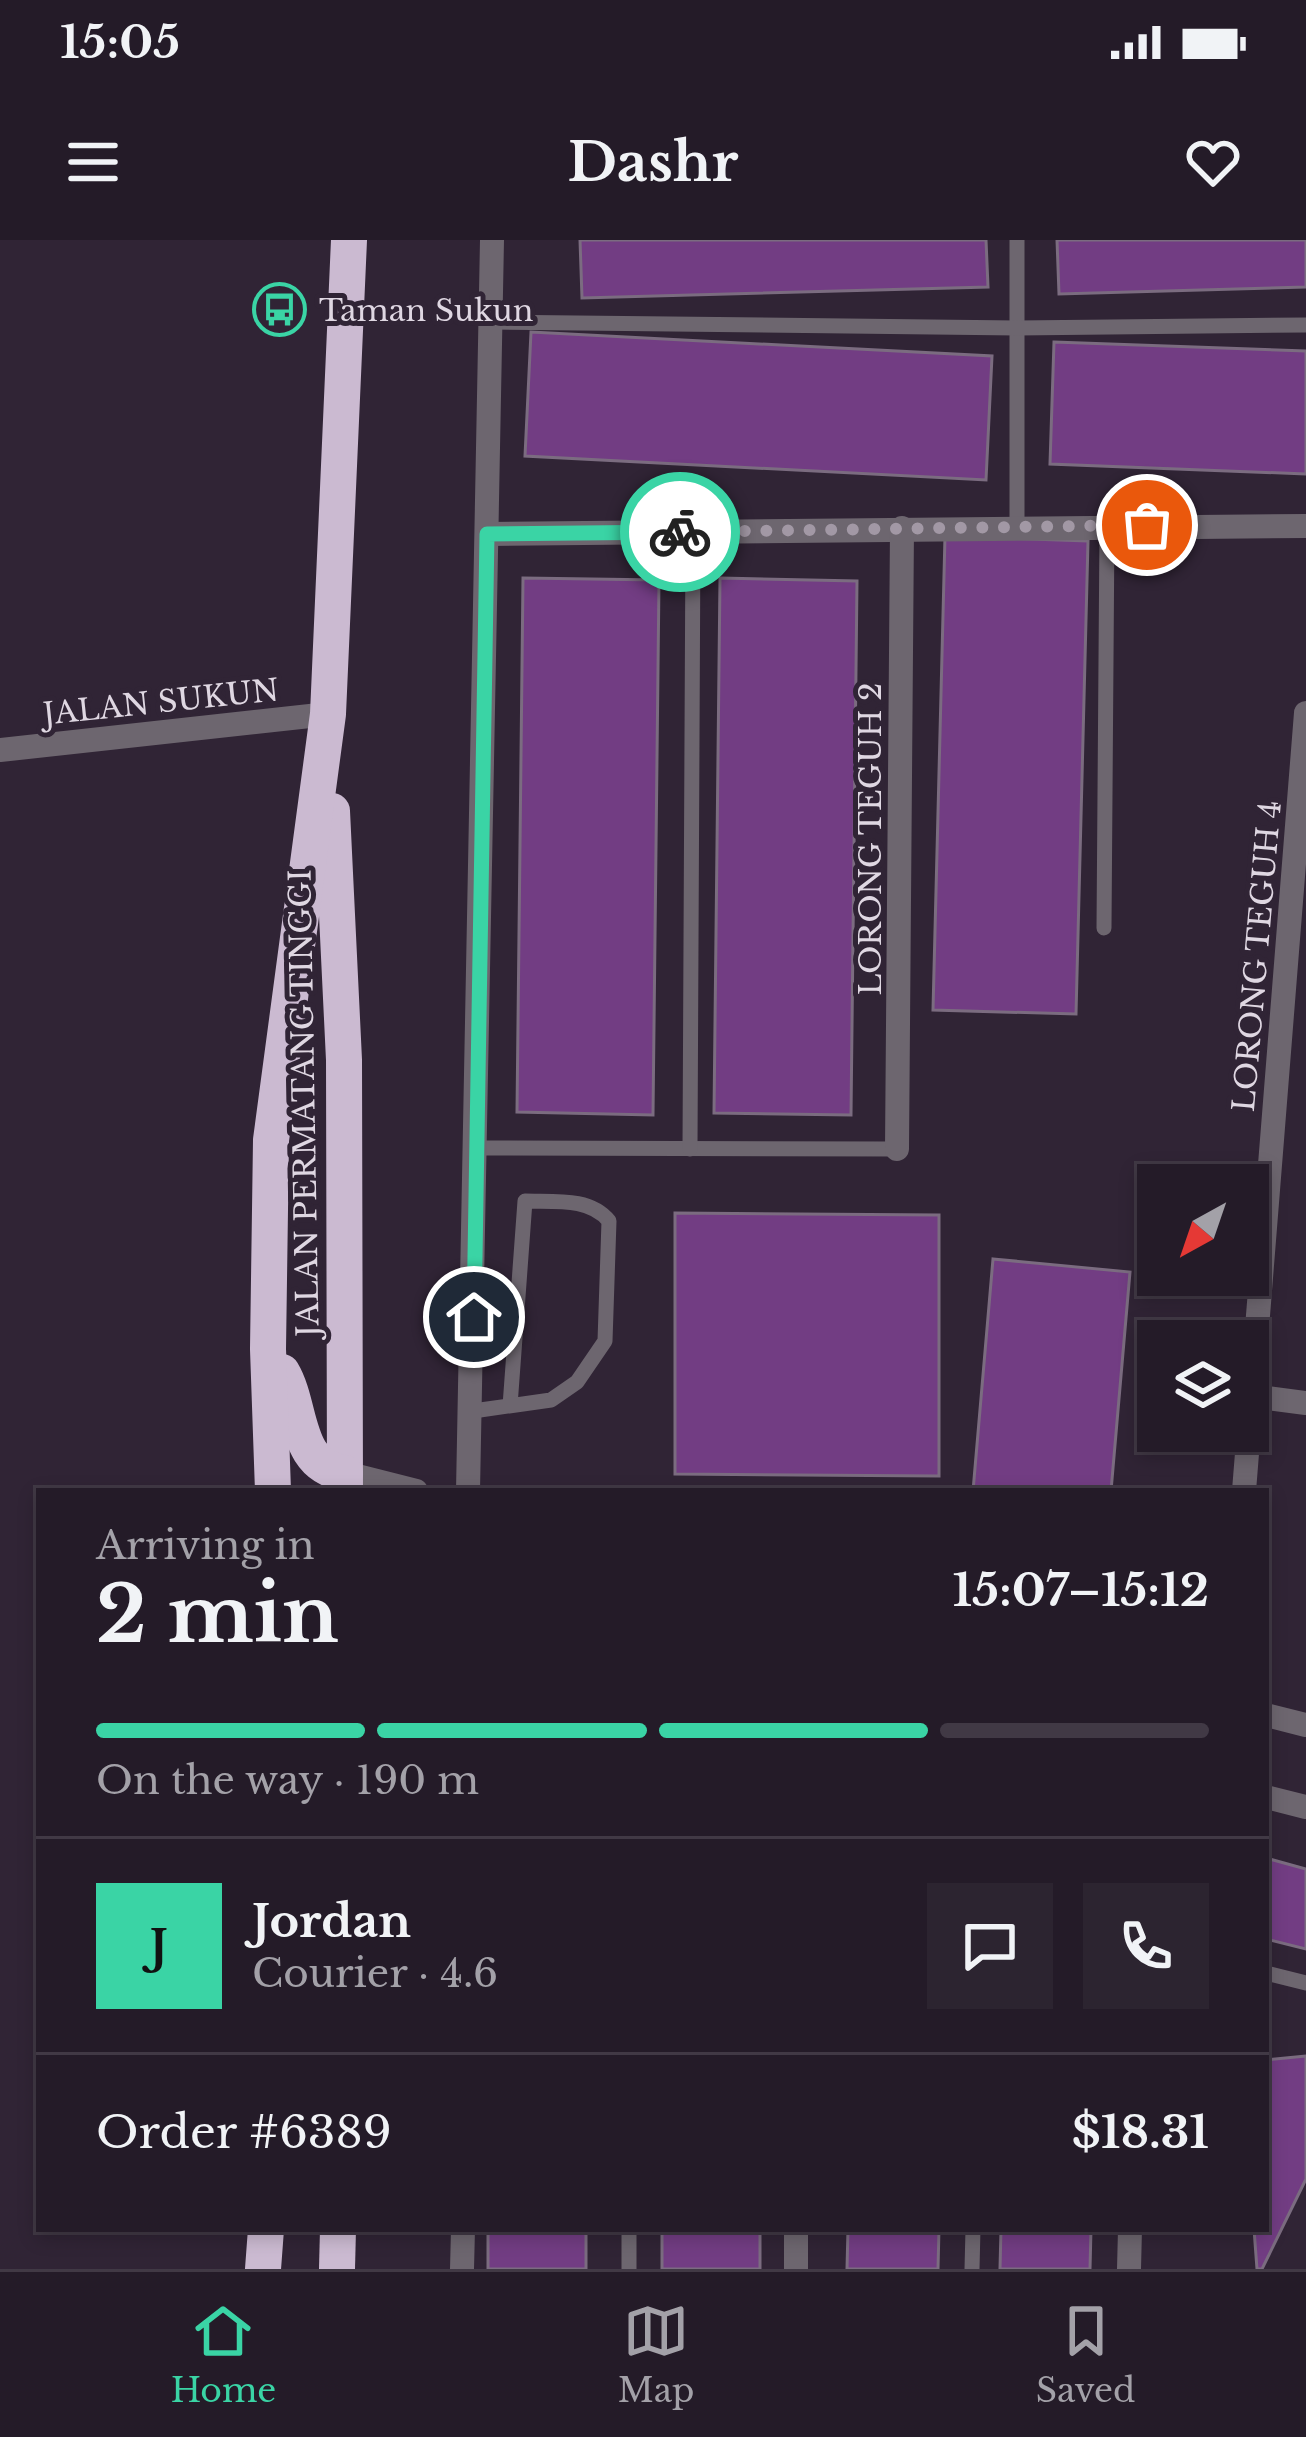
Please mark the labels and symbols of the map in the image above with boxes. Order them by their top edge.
bus stop icon: Taman Sukun [252,282,308,338]
place label: Taman Sukun [319,292,533,329]
courier [620,472,740,592]
pin [1096,474,1198,576]
street label: JALAN SUKUN [37,671,281,733]
street label: LORONG TEGUH 2 [852,682,889,996]
street label: LORONG TEGUH 4 [1225,799,1289,1113]
street label: JALAN PERMATANG TINGGI [281,869,327,1341]
north arrow [1137,1164,1269,1296]
pin [423,1266,525,1368]

